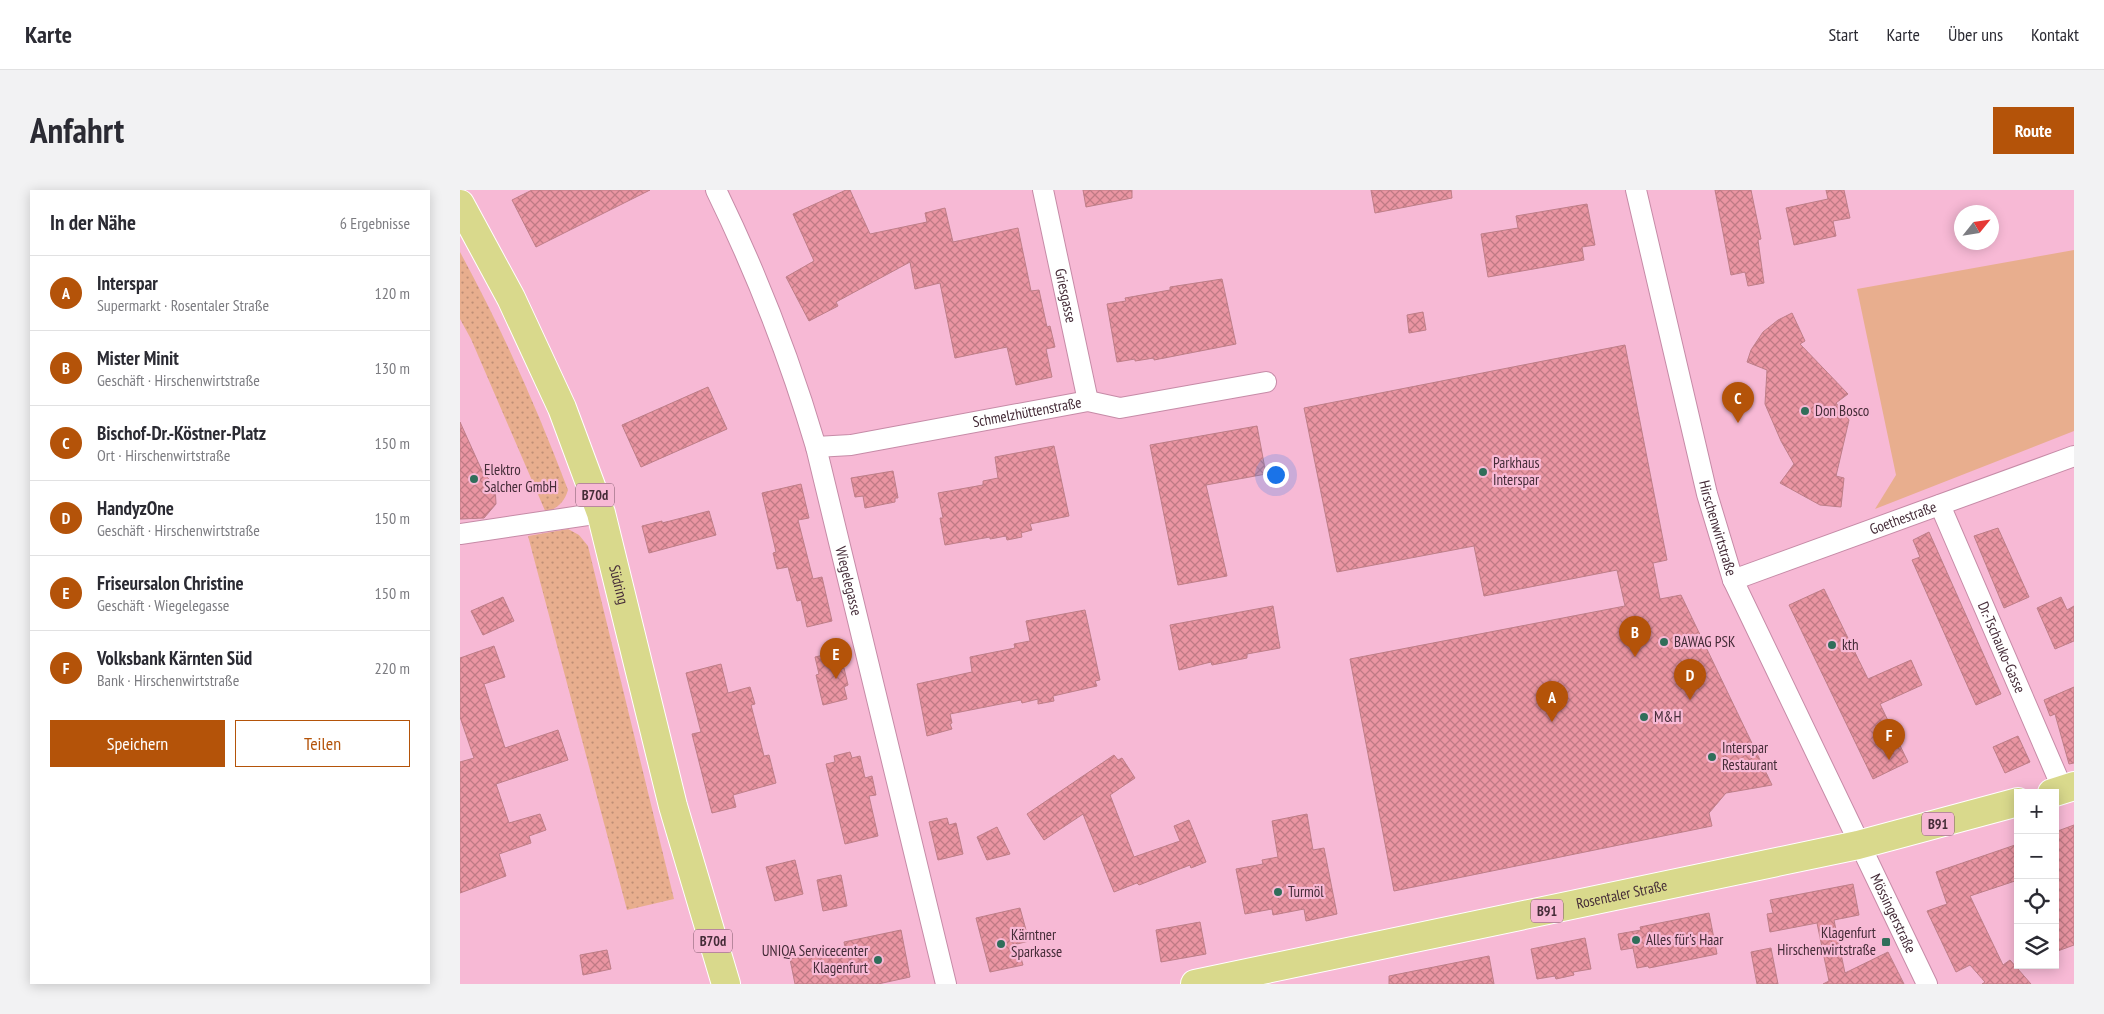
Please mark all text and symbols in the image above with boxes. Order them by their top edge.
text: Karte [25,19,72,50]
text: Start [1828,23,1859,46]
text: Karte [1887,23,1920,46]
text: Über uns [1948,23,2003,46]
text: Kontakt [2031,23,2079,46]
text: Anfahrt [30,107,124,153]
button: Route [1993,107,2074,154]
north arrow [1954,205,1999,250]
text: In der Nähe [50,209,136,236]
text: 6 Ergebnisse [340,213,410,233]
street label: Griesgasse [1051,267,1081,324]
text: Interspar [97,271,158,295]
text: A [62,283,70,303]
text: 120 m [375,283,410,303]
text: Supermarkt · Rosentaler Straße [97,295,269,315]
text: Mister Minit [97,346,179,370]
text: B [62,358,70,378]
text: 130 m [375,358,410,378]
text: Geschäft · Hirschenwirtstraße [97,370,260,390]
pin: C [1722,382,1754,423]
street label: Schmelzhüttenstraße [971,392,1083,431]
place label: Don Bosco [1815,401,1869,420]
marker: Don Bosco [1799,405,1811,417]
text: Bischof-Dr.-Köstner-Platz [97,421,266,445]
text: C [62,433,70,453]
text: 150 m [375,433,410,453]
text: Ort · Hirschenwirtstraße [97,445,230,465]
place label: Parkhaus Interspar [1493,453,1540,489]
place label: Elektro Salcher GmbH [484,460,557,496]
your location [1263,462,1289,488]
marker: Parkhaus Interspar [1477,466,1489,478]
marker: Elektro Salcher GmbH [468,473,480,485]
street label: Hirschenwirtstraße [1695,478,1741,578]
road number: B70d [576,484,614,506]
text: HandyzOne [97,496,174,520]
street label: Goethestraße [1867,497,1939,539]
text: D [62,508,70,528]
text: 150 m [375,508,410,528]
text: Geschäft · Hirschenwirtstraße [97,520,260,540]
street label: Wiegelegasse [831,544,866,617]
street label: Südring [605,563,633,606]
text: Friseursalon Christine [97,571,244,595]
text: E [63,583,69,603]
text: 150 m [375,583,410,603]
text: Geschäft · Wiegelegasse [97,595,229,615]
street label: Dr.-Tschauko-Gasse [1974,598,2030,696]
pin: B [1619,616,1651,657]
place label: BAWAG PSK [1674,632,1736,651]
place label: kth [1842,635,1859,654]
marker: BAWAG PSK [1658,636,1670,648]
pin: E [820,638,852,679]
marker: kth [1826,639,1838,651]
text: Volksbank Kärnten Süd [97,646,252,670]
text: F [63,658,69,678]
text: 220 m [375,658,410,678]
pin: D [1674,659,1706,700]
text: Bank · Hirschenwirtstraße [97,670,239,690]
pin: A [1536,681,1568,722]
place label: M&H [1654,707,1681,726]
marker: M&H [1638,711,1650,723]
pin: F [1873,719,1905,760]
button: Speichern [50,720,225,767]
button: Teilen [235,720,410,767]
place label: Interspar Restaurant [1722,738,1777,774]
marker: Interspar Restaurant [1706,751,1718,763]
map controls [2014,789,2059,969]
button: + [2014,789,2059,834]
road number: B91 [1922,812,1954,836]
button: − [2014,834,2059,879]
street label: Mössingerstraße [1866,871,1921,956]
street label: Rosentaler Straße [1574,875,1669,913]
button: locate [2014,879,2059,924]
place label: Turmöl [1288,882,1324,901]
marker: Turmöl [1272,886,1284,898]
road number: B91 [1531,899,1563,922]
place label: Klagenfurt Hirschenwirtstraße [1777,923,1876,959]
button: layers [2014,924,2059,969]
place label: Kärntner Sparkasse [1011,925,1062,961]
road number: B70d [694,929,732,952]
place label: Alles für's Haar [1646,930,1724,949]
marker: Alles für's Haar [1630,934,1642,946]
marker: Klagenfurt Hirschenwirtstraße [1880,936,1892,948]
marker: Kärntner Sparkasse [995,938,1007,950]
place label: UNIQA Servicecenter Klagenfurt [762,941,869,977]
marker: UNIQA Servicecenter Klagenfurt [872,954,884,966]

